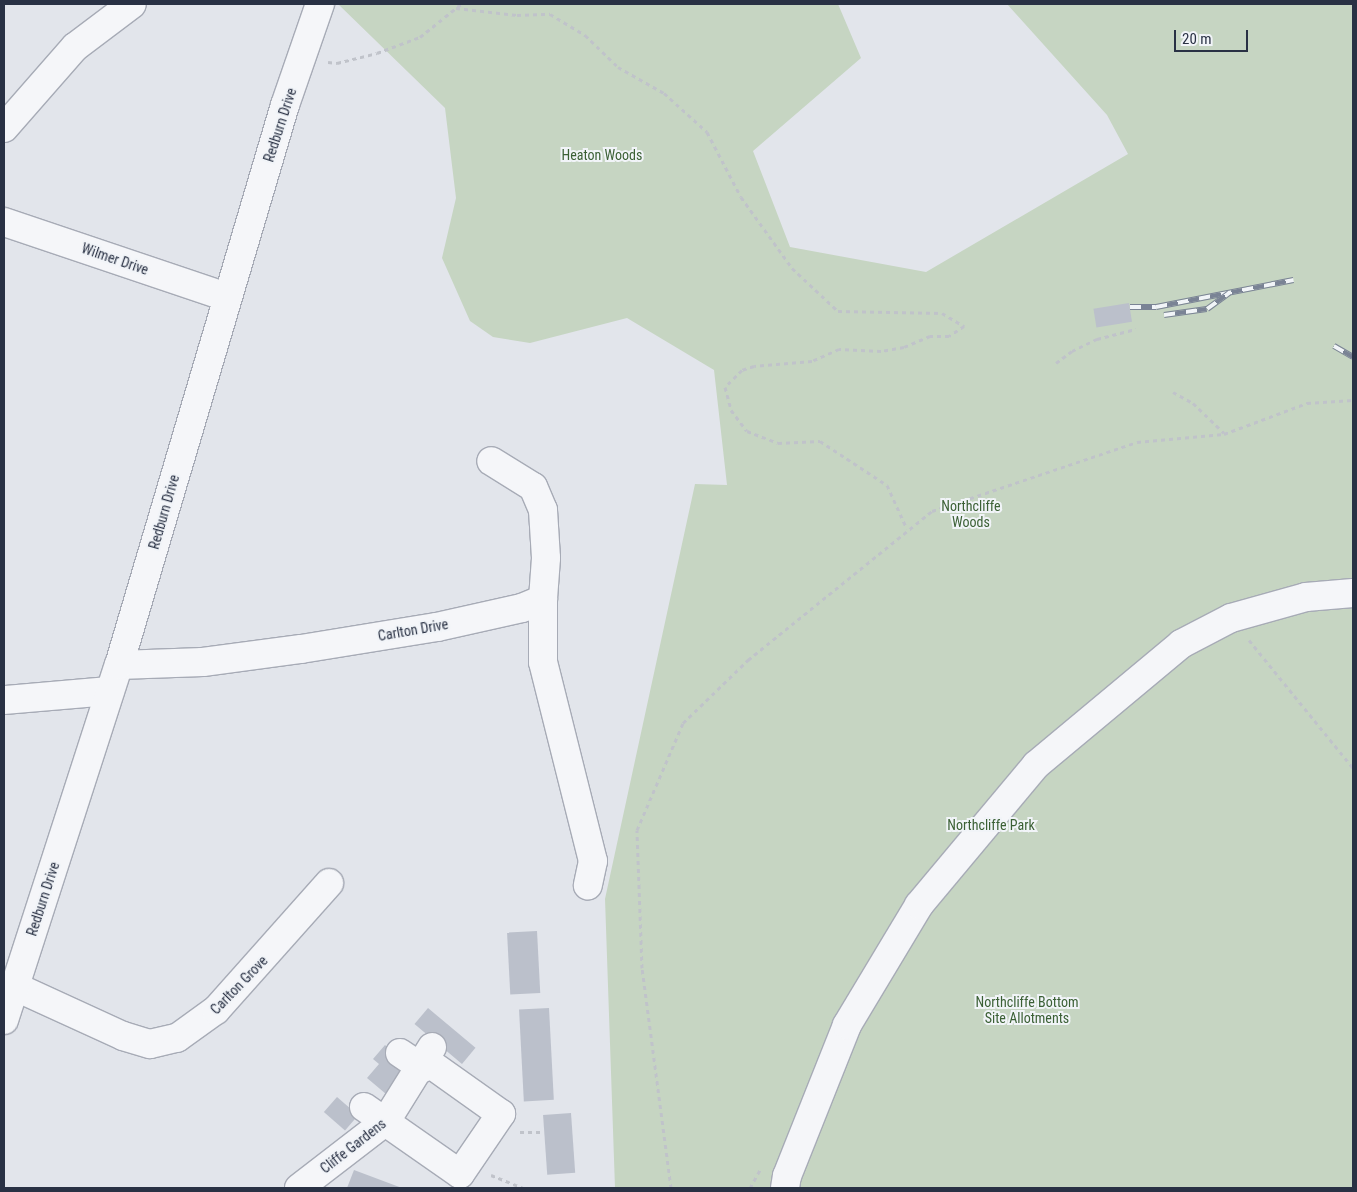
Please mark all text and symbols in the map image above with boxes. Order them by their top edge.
scale bar [1177,20,1251,52]
text: 20 m [1182,30,1212,48]
street label: Redburn Drive [260,86,300,164]
park label: Heaton Woods [562,147,642,163]
street label: Wilmer Drive [79,240,151,278]
street label: Redburn Drive [145,473,183,551]
park label: Northcliffe Woods [941,498,1001,530]
street label: Carlton Drive [377,616,449,644]
park label: Northcliffe Park [947,817,1035,833]
street label: Redburn Drive [23,860,63,938]
street label: Carlton Grove [207,952,271,1018]
park label: Northcliffe Bottom Site Allotments [976,994,1078,1026]
street label: Cliffe Gardens [317,1115,389,1177]

